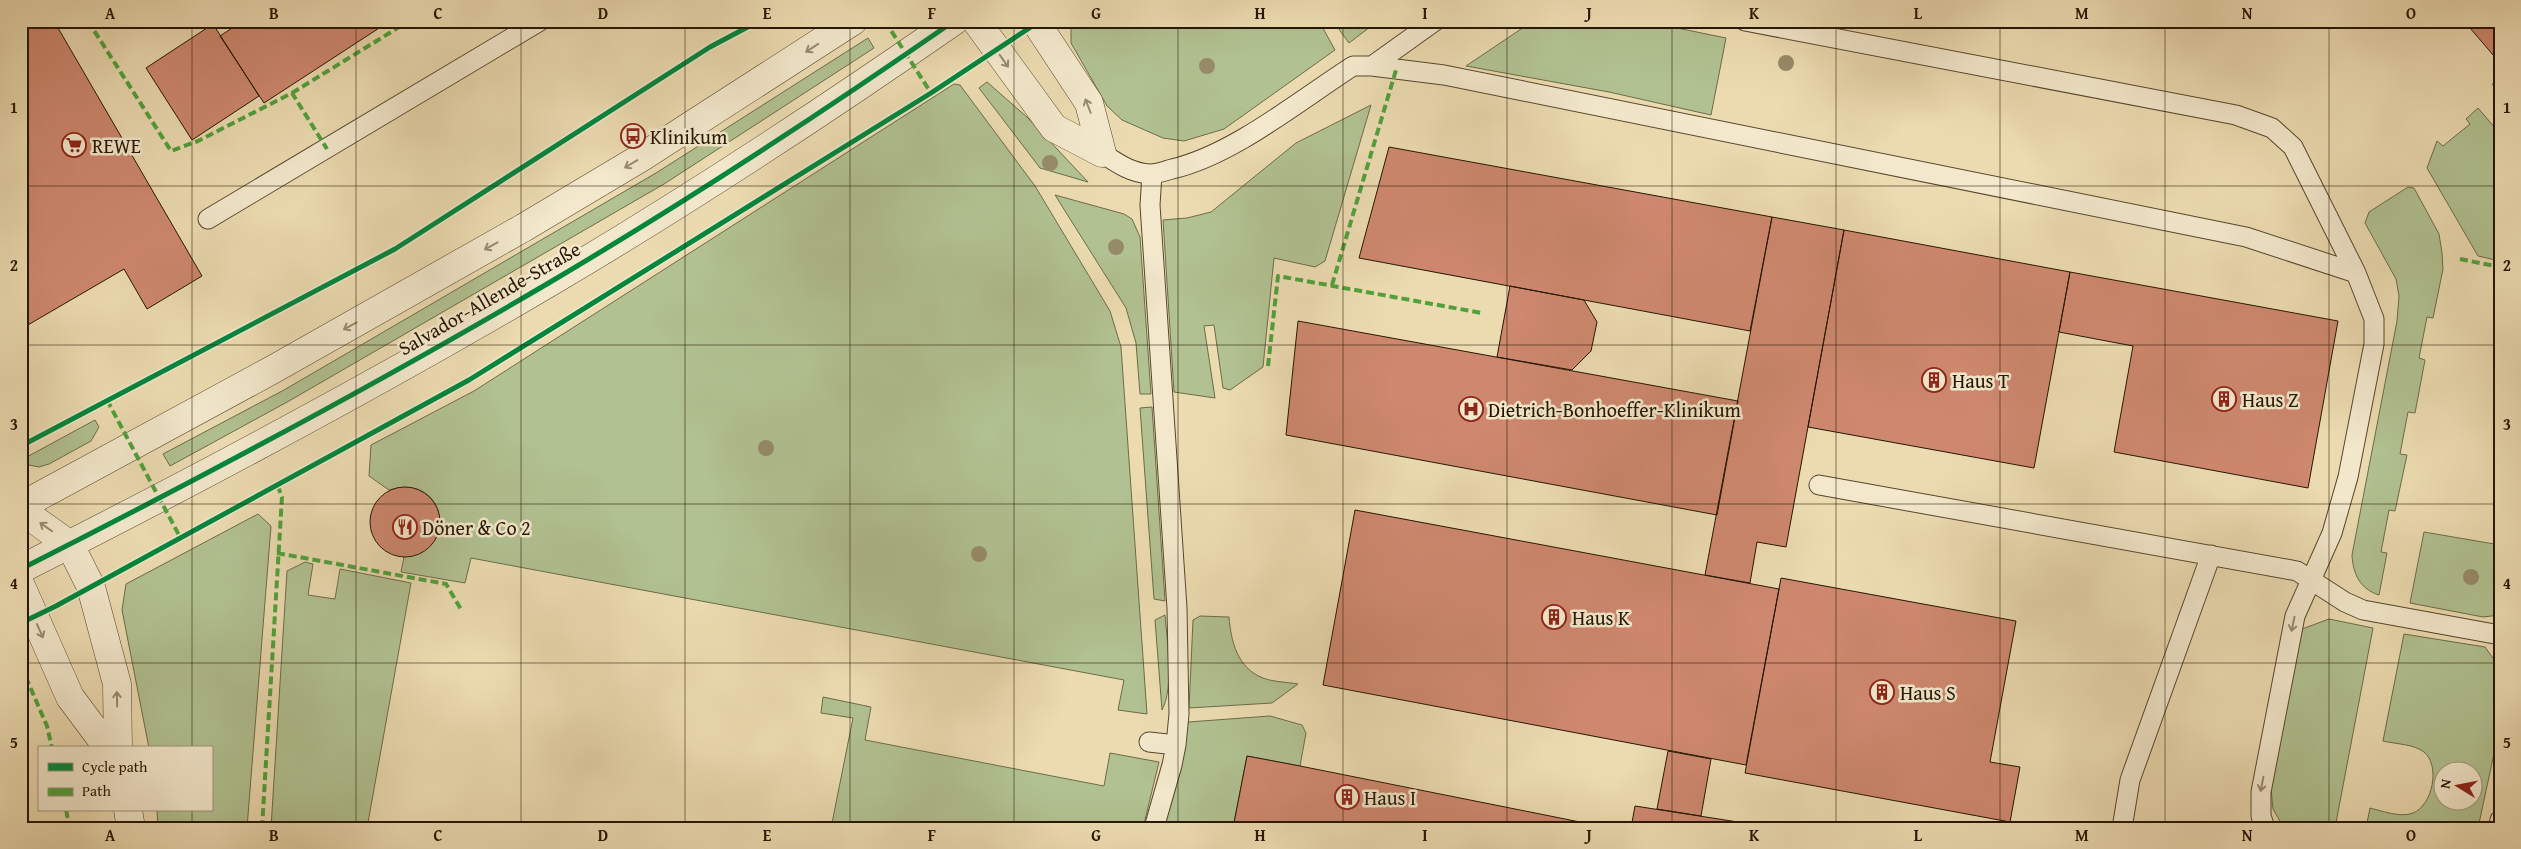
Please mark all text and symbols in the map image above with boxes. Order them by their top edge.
text: A [105,1,116,25]
text: B [269,1,279,25]
text: C [433,1,443,25]
text: D [598,1,608,25]
text: E [763,1,772,25]
text: F [928,1,936,25]
text: G [1091,1,1101,25]
text: H [1254,1,1266,25]
text: I [1422,1,1428,25]
text: J [1583,1,1592,25]
text: K [1749,1,1760,25]
text: L [1914,1,1923,25]
text: M [2075,1,2089,25]
text: N [2242,1,2253,25]
text: O [2406,1,2416,25]
one-way arrow [805,43,819,53]
one-way arrow [999,54,1009,68]
text: 1 [10,95,18,119]
text: 1 [2503,95,2511,119]
one-way arrow [1083,99,1093,114]
place label: Klinikum [650,122,728,151]
bus stop icon: Klinikum [620,123,646,149]
place label: REWE [92,131,141,160]
supermarket icon: REWE [61,132,87,158]
one-way arrow [624,159,638,169]
street label: Salvador-Allende-Straße [392,234,586,362]
one-way arrow [485,242,499,252]
text: 2 [10,253,18,277]
text: 2 [2503,253,2511,277]
one-way arrow [342,321,357,331]
place label: Haus T [1952,366,2009,395]
building icon: Haus T [1921,367,1947,393]
place label: Haus Z [2242,385,2299,414]
building icon: Haus Z [2211,386,2237,412]
place label: Dietrich-Bonhoeffer-Klinikum [1488,395,1742,424]
hospital icon: Dietrich-Bonhoeffer-Klinikum [1458,396,1484,422]
text: 3 [10,412,18,436]
text: 3 [2503,412,2511,436]
place label: Döner & Co 2 [422,513,531,542]
restaurant icon: Döner & Co 2 [392,514,418,540]
one-way arrow [39,522,53,532]
text: 4 [10,571,18,595]
text: 4 [2503,571,2511,595]
place label: Haus K [1572,603,1630,632]
building icon: Haus K [1541,604,1567,630]
one-way arrow [2288,616,2297,632]
one-way arrow [36,623,46,638]
place label: Haus S [1900,678,1956,707]
building icon: Haus S [1869,679,1895,705]
one-way arrow [112,691,122,708]
text: 5 [10,730,18,754]
text: 5 [2503,730,2511,754]
legend [38,746,212,812]
text: Cycle path [82,756,148,777]
north arrow [2434,762,2484,812]
one-way arrow [2257,775,2267,791]
text: N [2435,777,2456,790]
text: Path [82,780,111,801]
place label: Haus I [1364,783,1416,812]
building icon: Haus I [1334,784,1360,810]
text: A [105,823,116,847]
text: B [269,823,279,847]
text: C [433,823,443,847]
text: D [598,823,608,847]
text: E [763,823,772,847]
text: F [928,823,936,847]
text: G [1091,823,1101,847]
text: H [1254,823,1266,847]
text: I [1422,823,1428,847]
text: J [1583,823,1592,847]
text: K [1749,823,1760,847]
text: L [1914,823,1923,847]
text: M [2075,823,2089,847]
text: N [2242,823,2253,847]
text: O [2406,823,2416,847]

